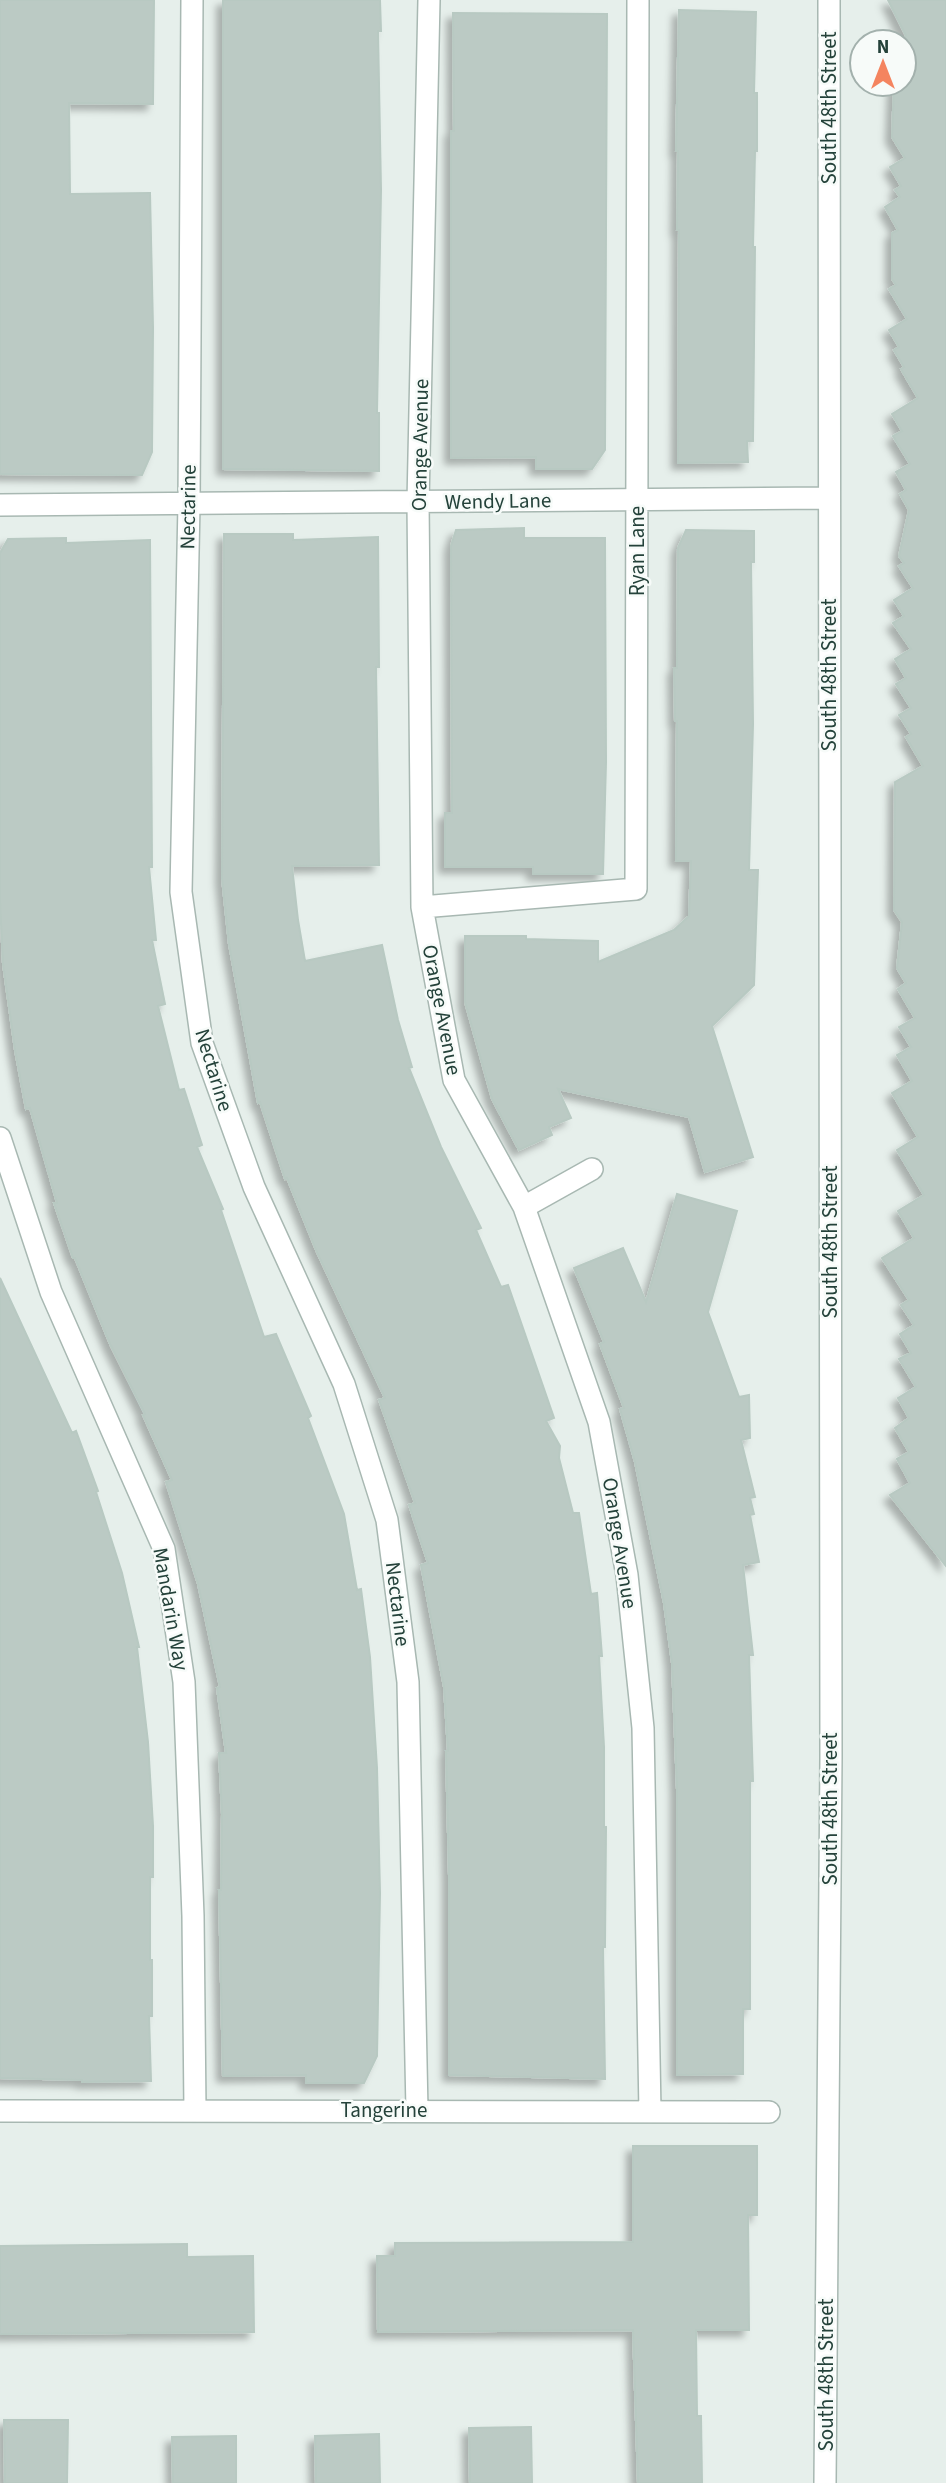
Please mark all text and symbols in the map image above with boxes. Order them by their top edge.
north arrow [848,28,918,98]
street label: South 48th Street [814,32,844,184]
text: N [877,34,889,61]
street label: Orange Avenue [404,379,436,511]
street label: Nectarine [172,464,204,550]
street label: Wendy Lane [444,485,552,517]
street label: Ryan Lane [622,506,652,596]
street label: South 48th Street [814,599,844,751]
street label: Orange Avenue [415,942,469,1078]
street label: Nectarine [187,1025,241,1115]
street label: South 48th Street [815,1166,845,1318]
street label: Orange Avenue [595,1475,645,1611]
street label: Mandarin Way [145,1545,197,1673]
street label: Nectarine [378,1560,418,1648]
street label: South 48th Street [815,1733,845,1885]
street label: Tangerine [341,2095,427,2125]
street label: South 48th Street [811,2299,841,2451]

